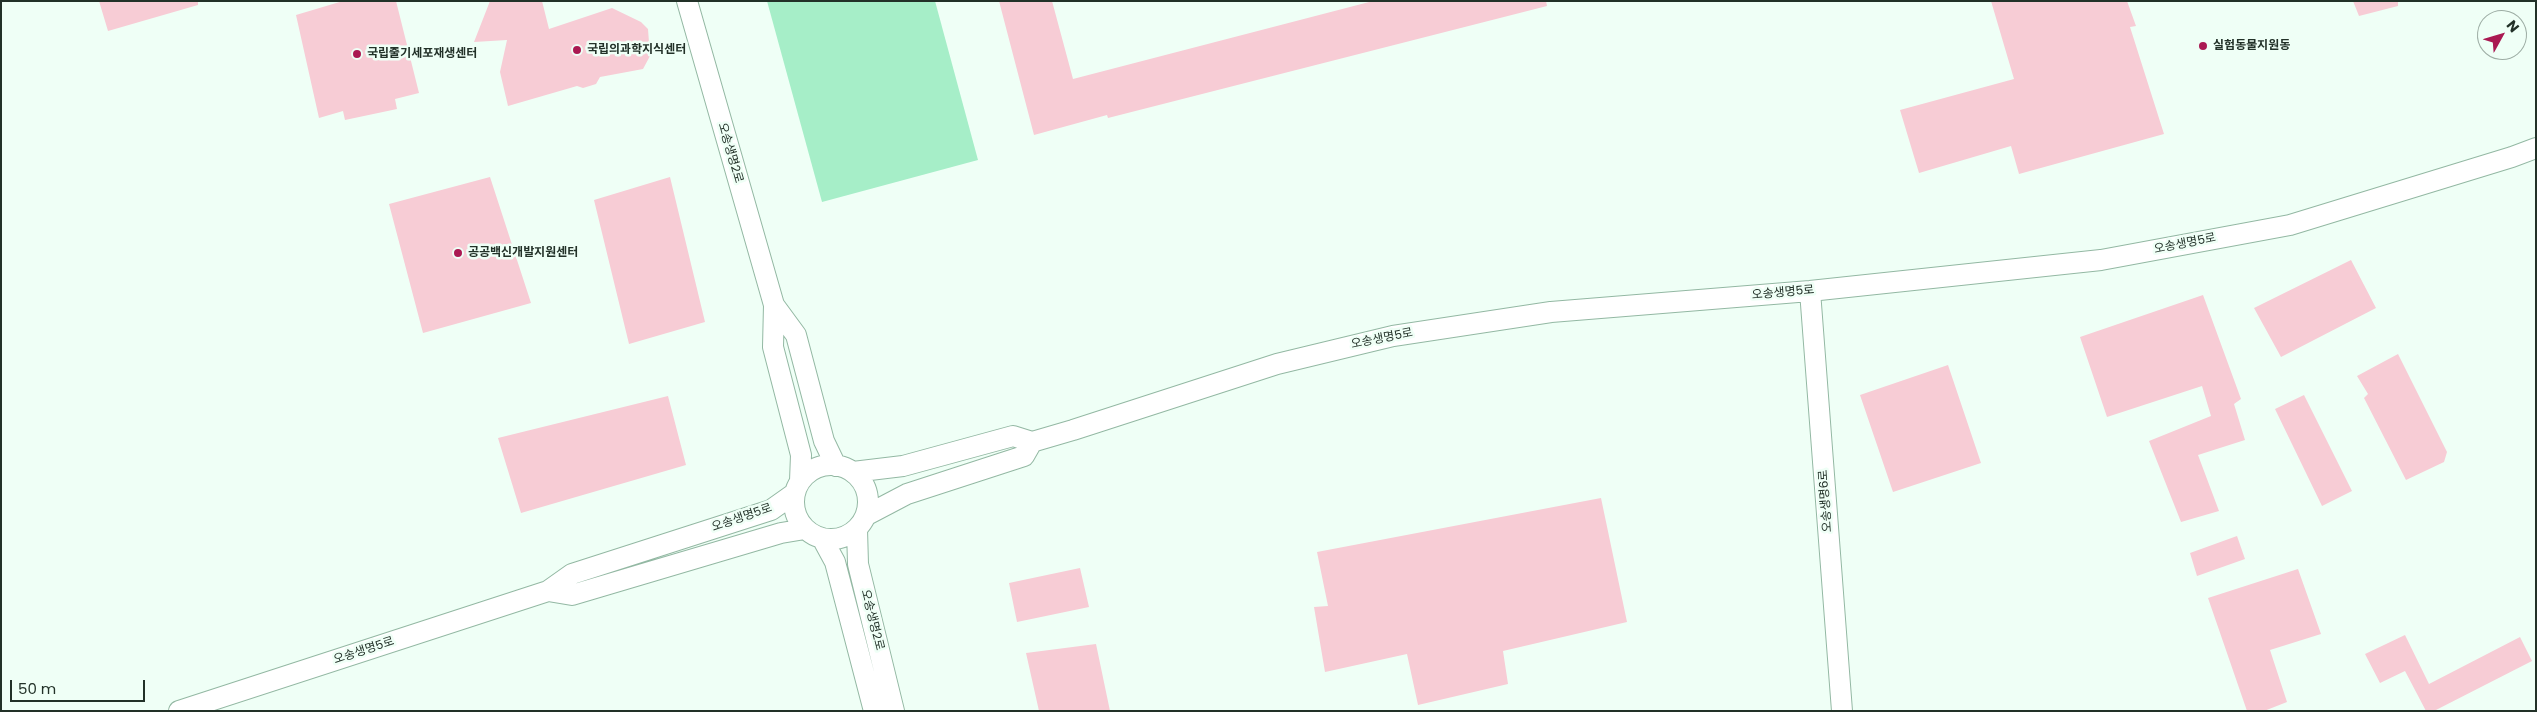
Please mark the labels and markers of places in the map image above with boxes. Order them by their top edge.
place label: 실험동물지원동 [2213,39,2290,53]
marker: 실험동물지원동 [2197,40,2209,52]
place label: 국립의과학지식센터 [587,43,686,57]
marker: 국립의과학지식센터 [571,44,583,56]
place label: 국립줄기세포재생센터 [367,47,477,61]
marker: 국립줄기세포재생센터 [351,48,363,60]
place label: 공공백신개발지원센터 [468,246,578,260]
marker: 공공백신개발지원센터 [452,247,464,259]

